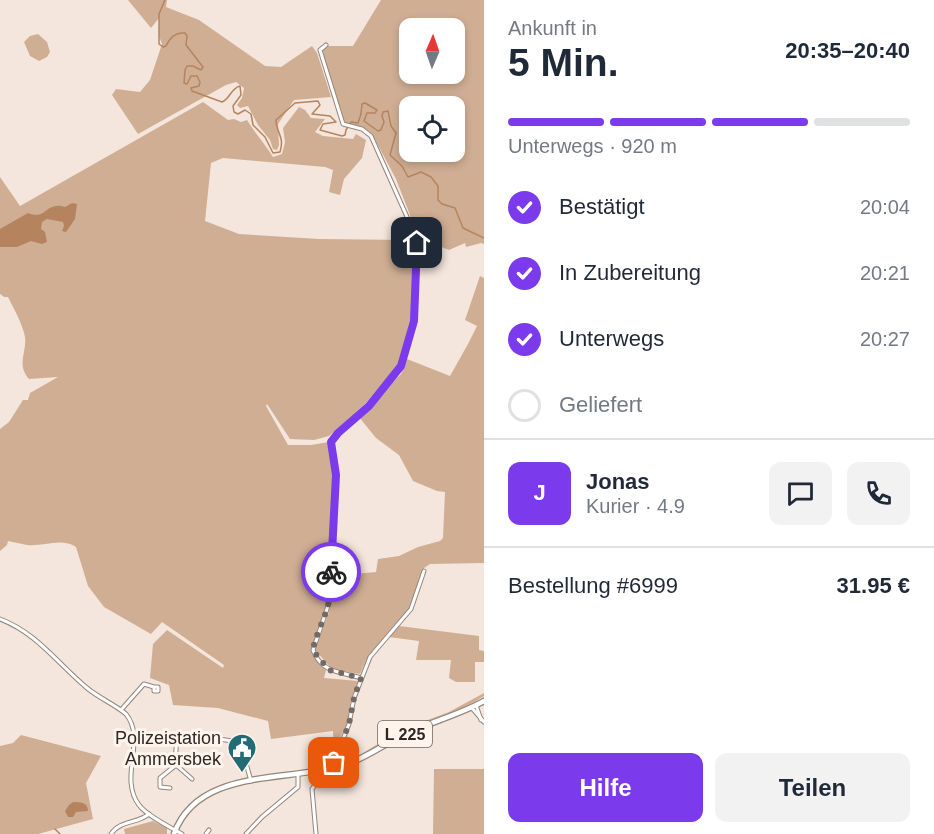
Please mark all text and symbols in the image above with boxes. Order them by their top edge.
text: Ankunft in [508,17,597,39]
north arrow [399,18,465,84]
map controls [399,18,465,162]
text: 20:35–20:40 [785,38,910,63]
text: 5 Min. [508,41,619,84]
button: locate [399,96,465,162]
text: Unterwegs · 920 m [508,135,677,157]
icon: check [508,191,541,224]
text: Bestätigt [559,194,645,219]
text: 20:04 [860,196,910,218]
pin [391,217,442,268]
icon: home [400,226,433,259]
icon: check [508,257,541,290]
text: In Zubereitung [559,260,701,285]
text: 20:21 [860,262,910,284]
icon: check [508,323,541,356]
text: Unterwegs [559,326,664,351]
text: 20:27 [860,328,910,350]
text: Geliefert [559,392,642,417]
button: chat [769,462,832,525]
button: phone [847,462,910,525]
text: Jonas [586,469,650,494]
text: J [533,480,546,505]
text: Kurier · 4.9 [586,495,685,517]
courier [301,542,361,602]
icon: bike [315,556,348,589]
text: Bestellung #6999 [508,573,678,598]
text: 31.95 € [837,573,910,598]
road number: L 225 [378,721,432,747]
place label: Polizeistation Ammersbek [115,728,222,769]
public building icon: Polizeistation Ammersbek [226,732,258,774]
pin [308,737,359,788]
icon: bag [317,746,350,779]
button: Hilfe [508,753,703,822]
button: Teilen [715,753,910,822]

